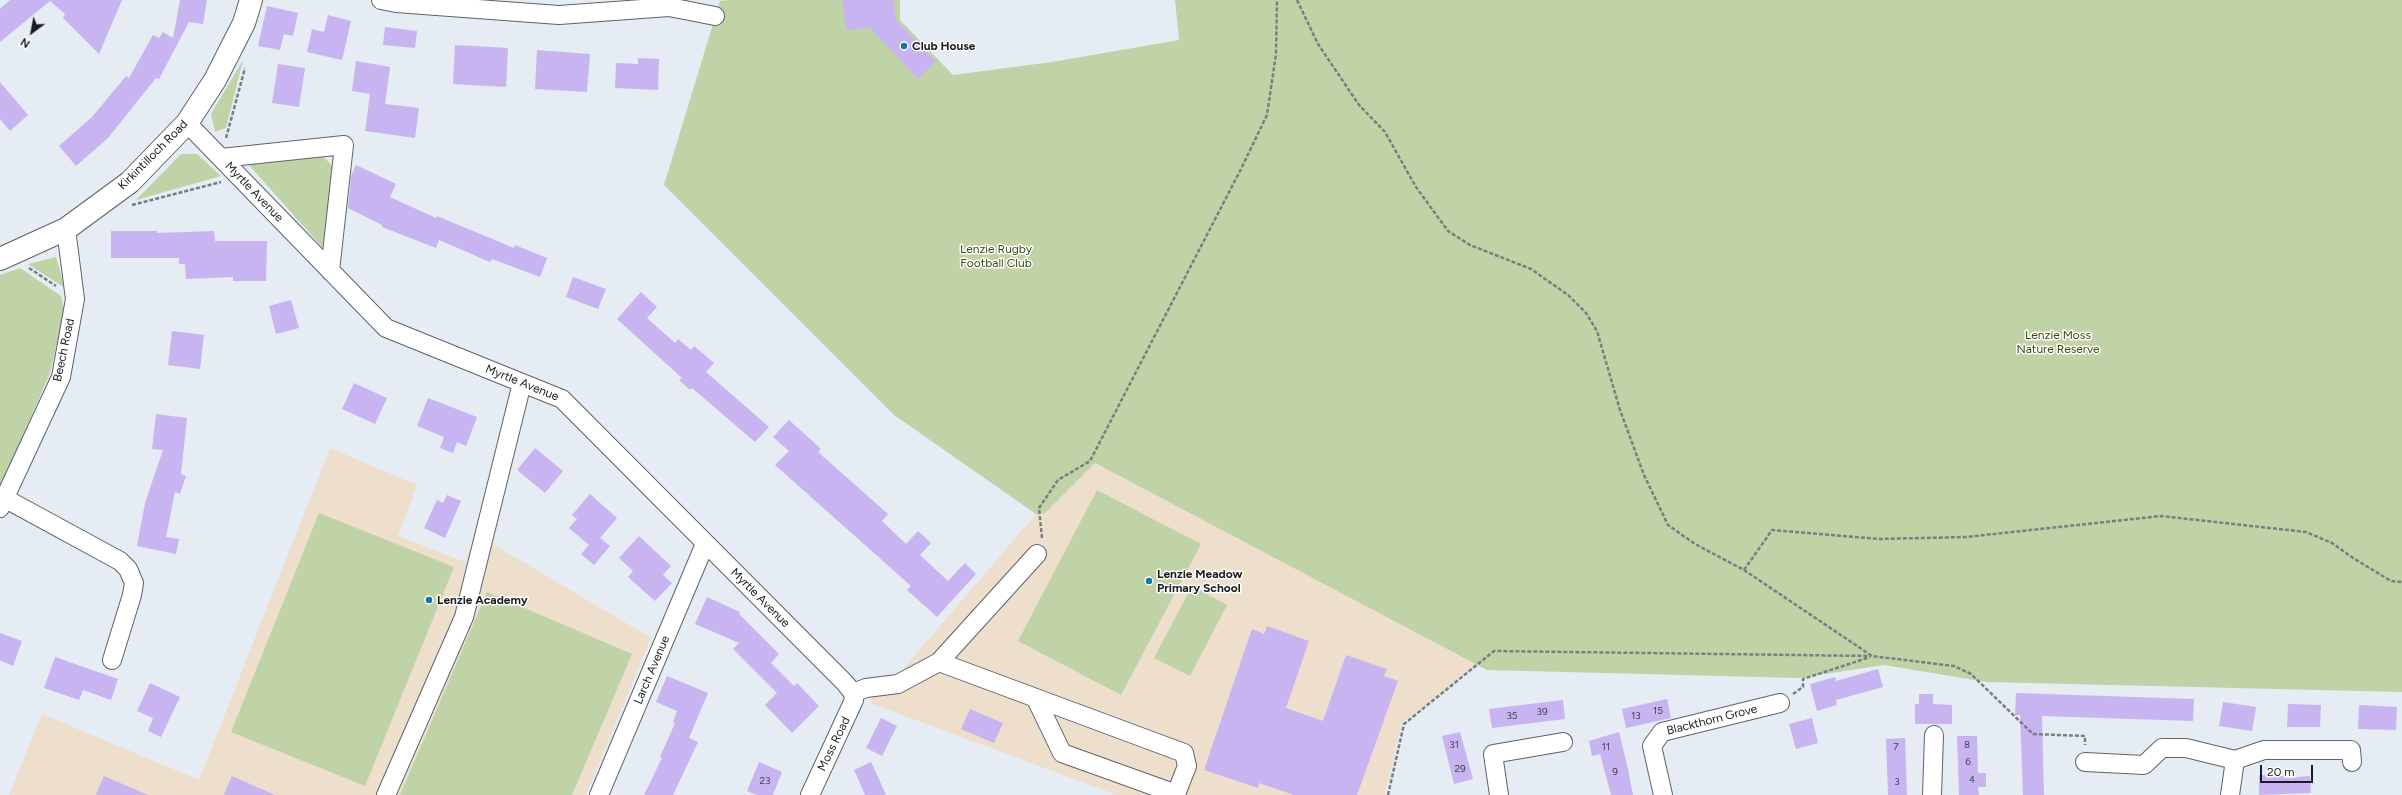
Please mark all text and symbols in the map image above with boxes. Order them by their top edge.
north arrow [12,12,52,52]
text: N [18,35,32,50]
place label: Club House [912,39,976,53]
marker: Club House [899,41,909,51]
street label: Kirkintilloch Road [115,117,191,193]
street label: Myrtle Avenue [222,159,286,225]
park label: Lenzie Rugby Football Club [960,242,1032,270]
street label: Beech Road [50,317,78,383]
park label: Lenzie Moss Nature Reserve [2016,328,2100,356]
street label: Myrtle Avenue [483,362,561,404]
street label: Myrtle Avenue [727,565,793,631]
place label: Lenzie Meadow Primary School [1157,567,1242,595]
marker: Lenzie Meadow Primary School [1144,576,1154,586]
place label: Lenzie Academy [437,593,528,607]
marker: Lenzie Academy [424,595,434,605]
street label: Larch Avenue [631,634,673,706]
street label: Blackthorn Grove [1665,702,1759,738]
house number: 15 [1653,705,1663,717]
house number: 39 [1536,706,1548,718]
house number: 35 [1506,710,1518,722]
house number: 13 [1631,710,1641,722]
street label: Moss Road [815,714,853,774]
house number: 31 [1449,739,1459,751]
house number: 8 [1964,739,1970,751]
house number: 11 [1602,741,1610,753]
house number: 7 [1893,741,1899,753]
house number: 6 [1965,756,1971,768]
scale bar [2262,757,2315,783]
house number: 29 [1454,763,1466,775]
text: 20 m [2267,765,2295,779]
house number: 9 [1612,766,1618,778]
house number: 4 [1969,774,1975,786]
house number: 23 [759,775,771,787]
house number: 3 [1894,776,1900,788]

